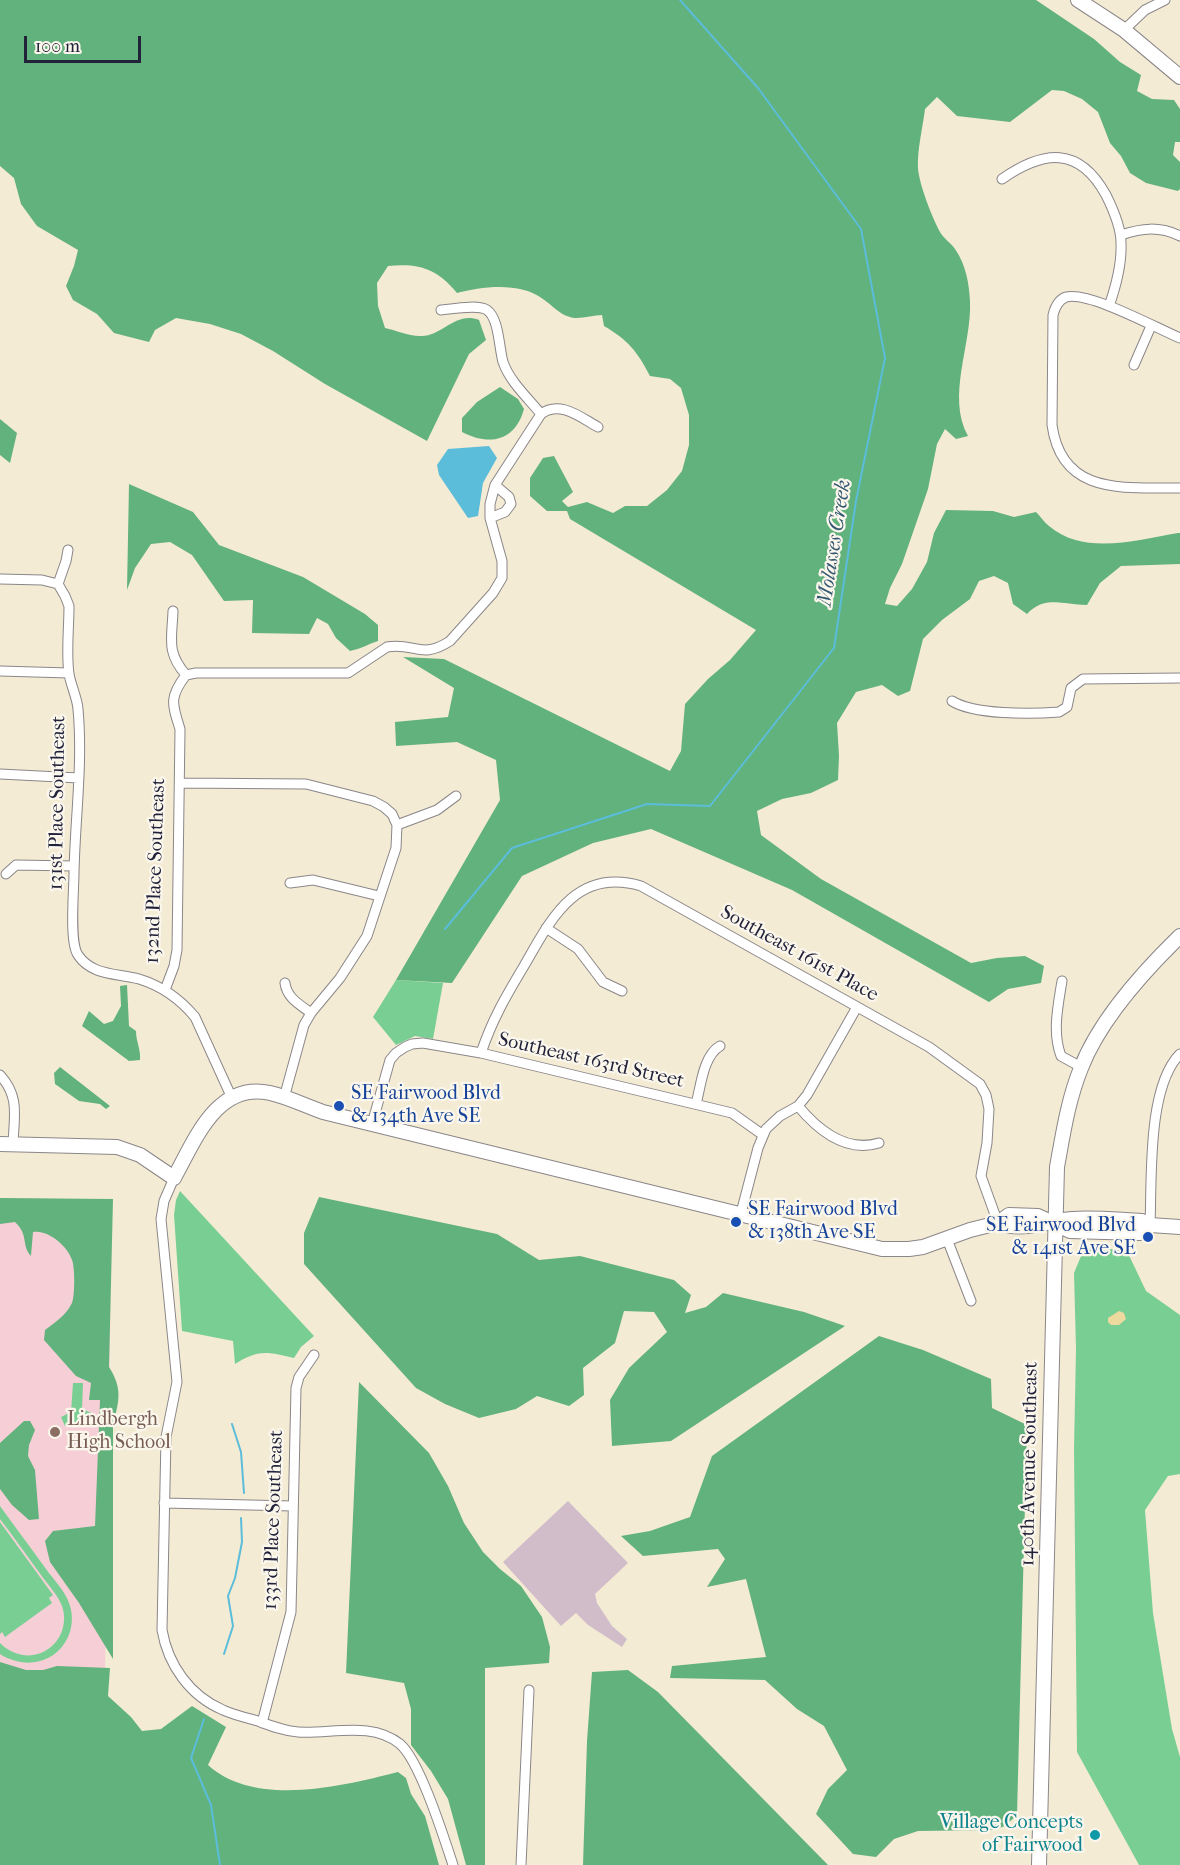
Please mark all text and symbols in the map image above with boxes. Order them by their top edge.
scale bar [27,24,144,62]
text: 100 m [35,36,80,57]
water label: Molasses Creek [813,478,857,608]
street label: 131st Place Southeast [44,715,72,891]
street label: 132nd Place Southeast [141,778,171,964]
street label: Southeast 161st Place [716,901,882,1007]
street label: Southeast 163rd Street [496,1028,686,1094]
place label: SE Fairwood Blvd & 134th Ave SE [351,1082,501,1129]
marker: SE Fairwood Blvd & 134th Ave SE [332,1099,346,1113]
place label: SE Fairwood Blvd & 138th Ave SE [748,1198,898,1245]
place label: SE Fairwood Blvd & 141st Ave SE [986,1214,1136,1261]
marker: SE Fairwood Blvd & 138th Ave SE [729,1215,743,1229]
marker: SE Fairwood Blvd & 141st Ave SE [1141,1230,1155,1244]
street label: 140th Avenue Southeast [1016,1361,1044,1567]
place label: Lindbergh High School [67,1408,171,1455]
marker: Lindbergh High School [48,1425,62,1439]
street label: 133rd Place Southeast [259,1429,289,1611]
place label: Village Concepts of Fairwood [940,1811,1083,1858]
marker: Village Concepts of Fairwood [1088,1828,1102,1842]

